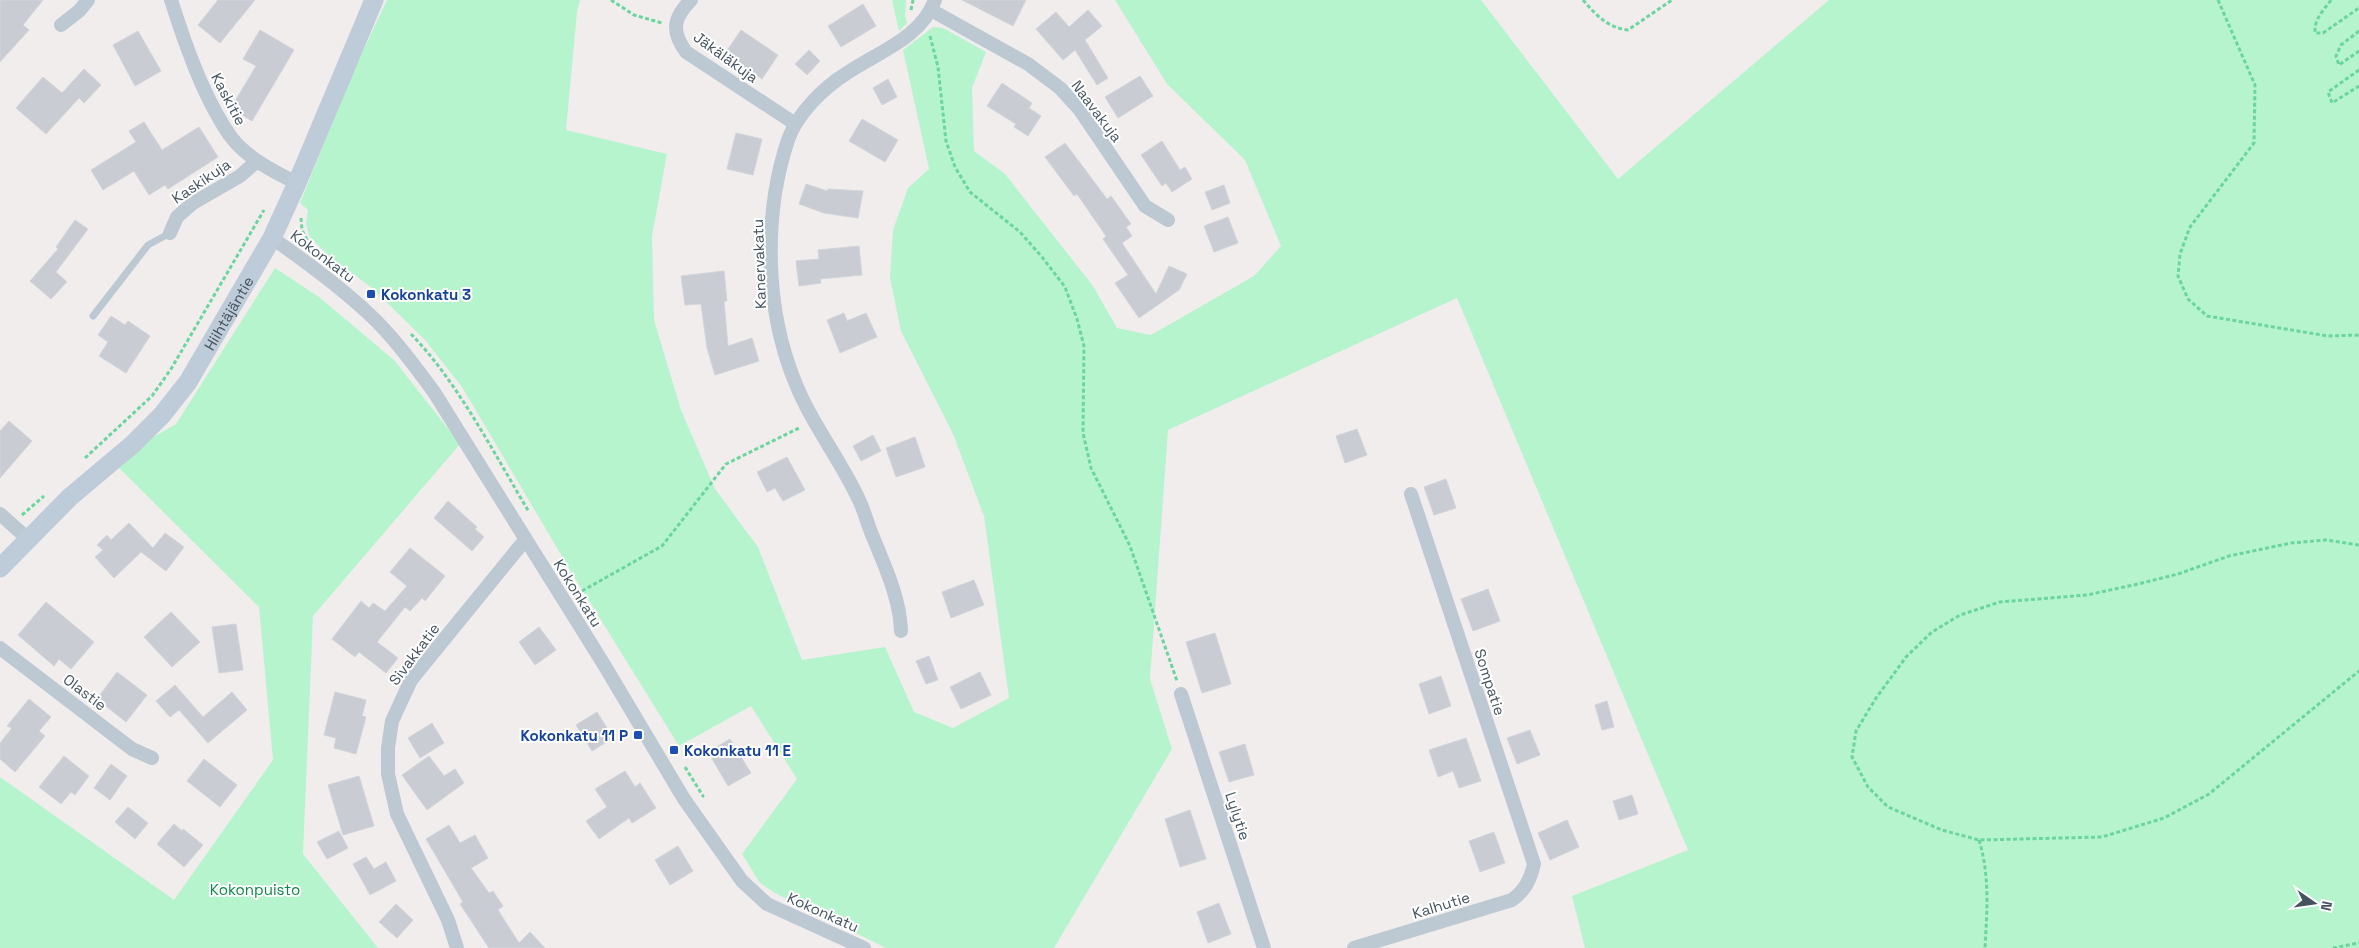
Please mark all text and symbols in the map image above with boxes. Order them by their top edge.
street label: Jäkäläkuja [690,27,762,87]
street label: Kaskitie [207,69,251,129]
street label: Naavakuja [1067,76,1127,146]
street label: Kaskikuja [168,154,234,208]
street label: Kanervakatu [748,219,770,309]
street label: Kokonkatu [287,225,359,287]
street label: Hiihtäjäntie [199,272,257,353]
place label: Kokonkatu 3 [381,285,471,304]
marker: Kokonkatu 3 [365,288,377,300]
street label: Kokonkatu [550,556,606,630]
street label: Sivakkatie [384,619,444,689]
street label: Sompatie [1470,646,1510,718]
street label: Olastie [60,670,111,715]
place label: Kokonkatu 11 P [520,726,628,745]
marker: Kokonkatu 11 P [632,729,644,741]
place label: Kokonkatu 11 E [684,741,791,760]
marker: Kokonkatu 11 E [668,744,680,756]
street label: Lylytie [1221,789,1255,843]
north arrow [2289,878,2339,928]
park label: Kokonpuisto [210,880,300,899]
street label: Kalhutie [1410,887,1472,923]
street label: Kokonkatu [784,888,862,936]
text: N [2317,899,2336,913]

